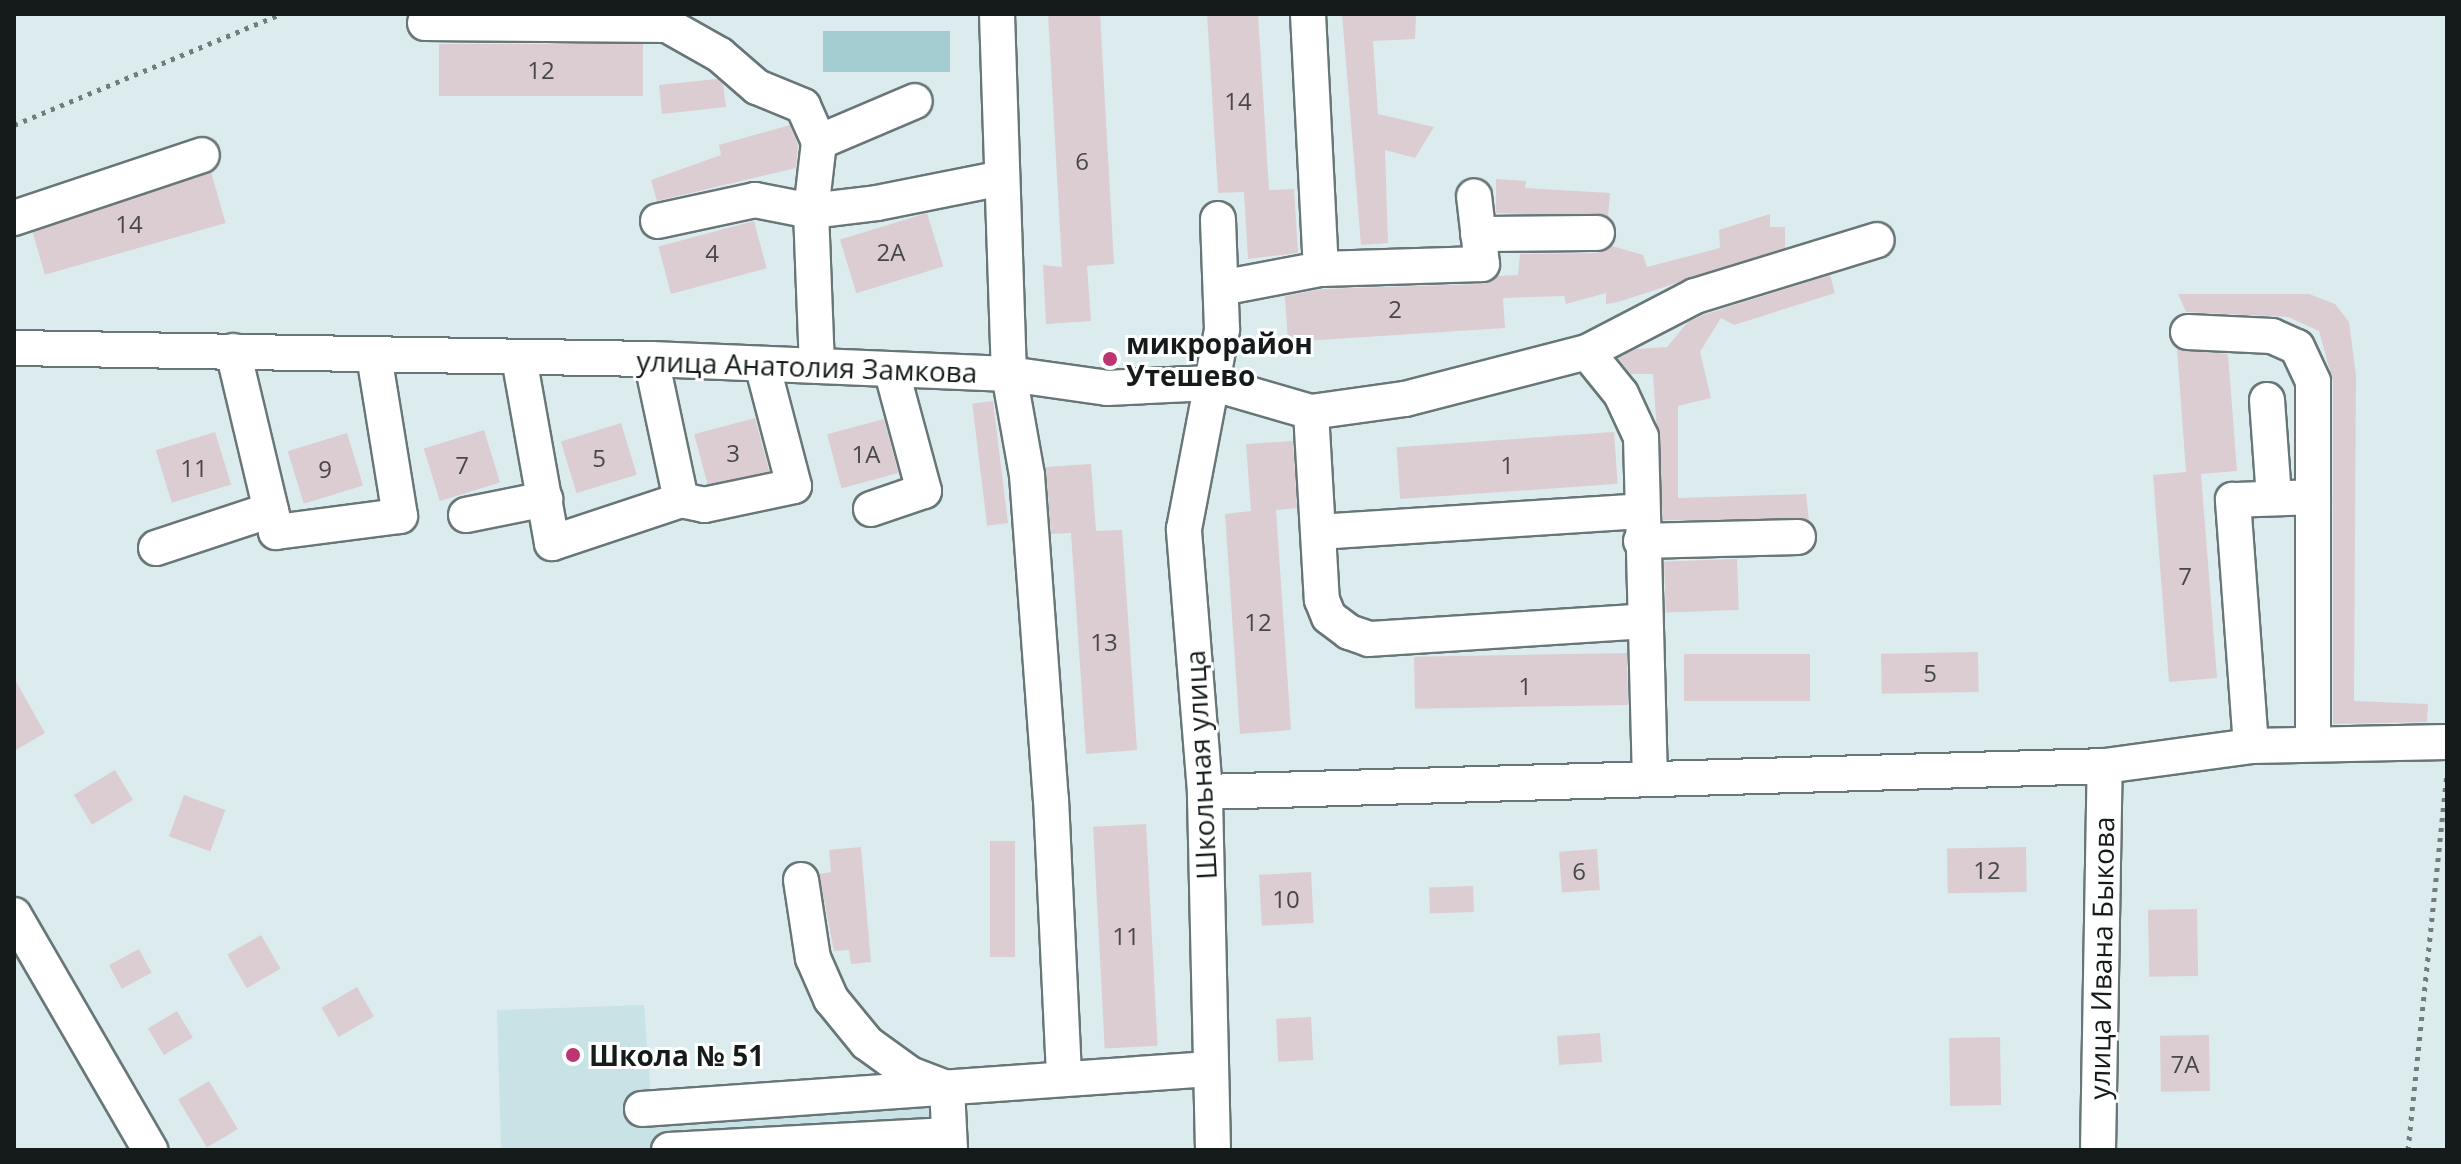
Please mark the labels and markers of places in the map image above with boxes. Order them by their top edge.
place label: микрорайон Утешево [1126,326,1313,392]
marker: микрорайон Утешево [1101,350,1119,368]
place label: Школа № 51 [589,1038,764,1072]
marker: Школа № 51 [564,1046,582,1064]

